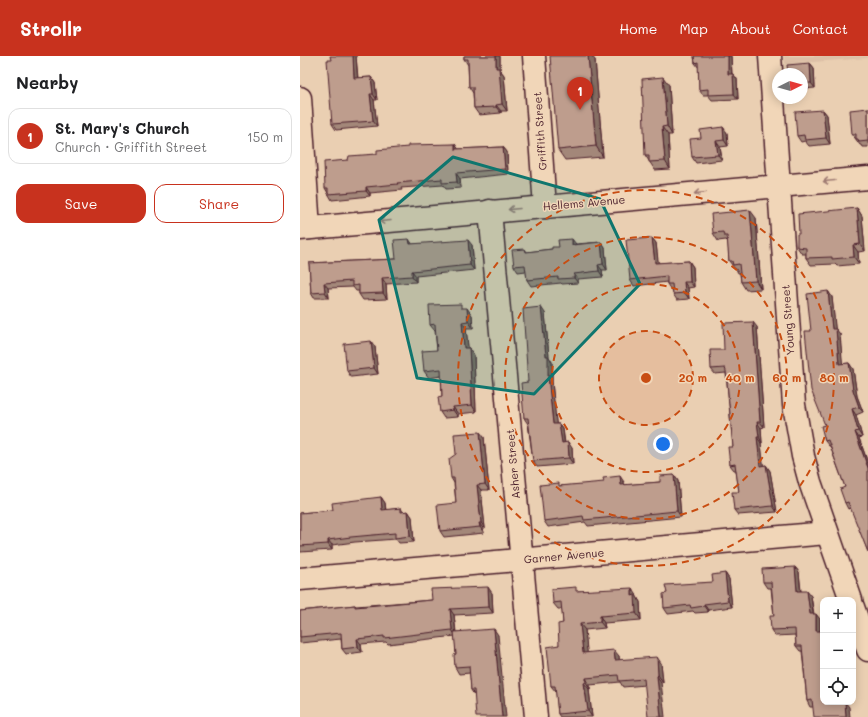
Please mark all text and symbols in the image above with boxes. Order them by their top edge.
text: Strollr [20,16,82,41]
text: Home [619,19,657,38]
text: Map [679,19,708,38]
text: About [730,19,771,38]
text: Contact [793,19,848,38]
north arrow [772,68,808,104]
text: Nearby [16,71,78,93]
pin: 1 [567,77,593,110]
street label: Griffith Street [529,91,550,171]
text: St. Mary's Church [55,118,189,138]
text: 1 [27,128,33,145]
text: 150 m [247,128,283,145]
text: Church · Griffith Street [55,138,207,155]
one-way arrow [823,178,836,185]
button: Save [16,184,146,223]
button: Share [154,184,284,223]
one-way arrow [694,189,707,196]
street label: Hellems Avenue [542,191,626,214]
one-way arrow [508,206,521,213]
one-way arrow [379,217,392,225]
street label: Young Street [778,284,797,356]
text: 20 m [679,369,707,385]
text: 40 m [725,369,755,385]
text: 60 m [773,369,801,385]
text: 80 m [819,369,849,385]
centre of rings [639,371,653,385]
street label: Asher Street [502,428,523,500]
your location [653,434,673,454]
street label: Garner Avenue [523,545,605,566]
map controls [820,597,856,705]
button: + [820,597,856,633]
button: − [820,633,856,669]
button: locate [820,669,856,705]

